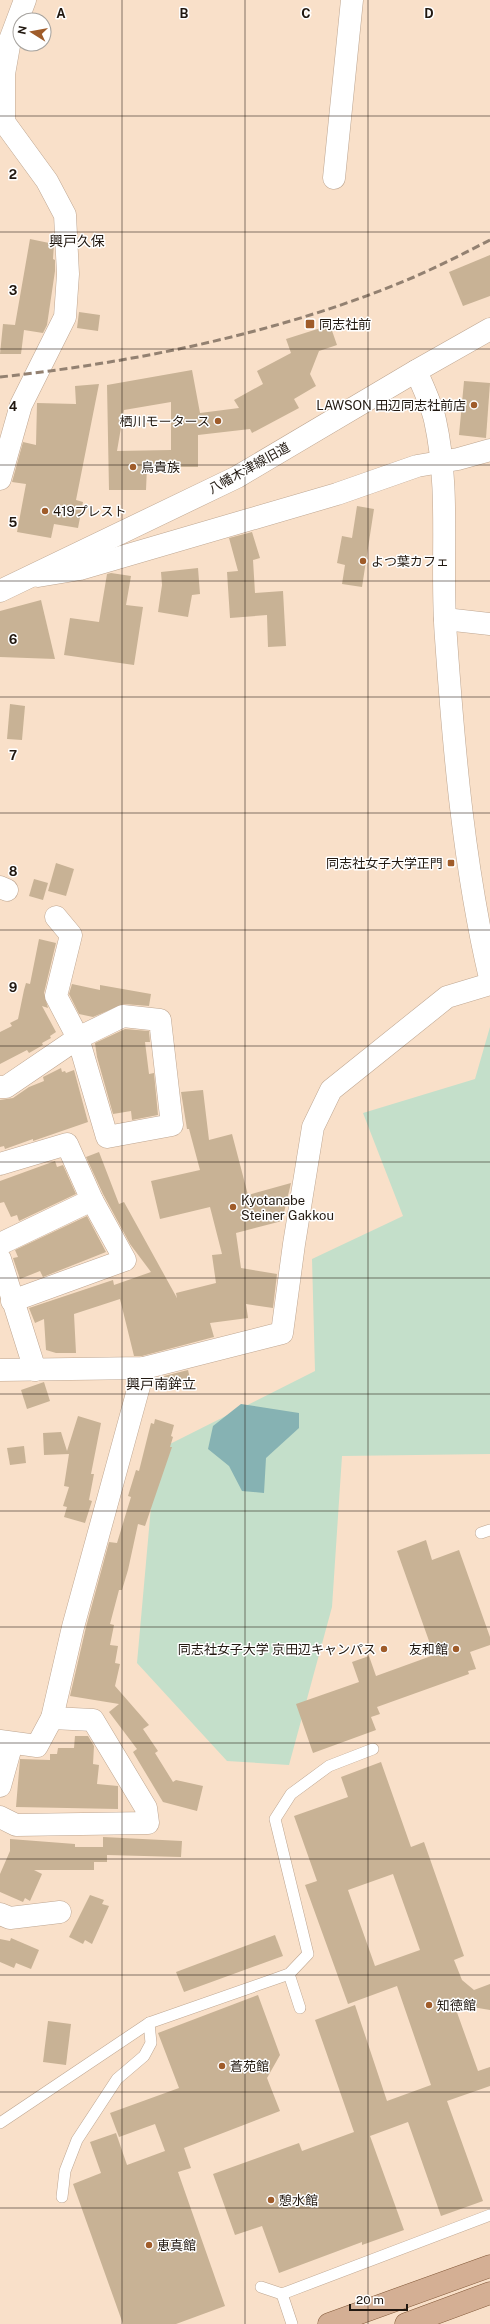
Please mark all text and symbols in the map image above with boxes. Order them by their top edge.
text: A [56,6,66,21]
text: B [180,6,189,21]
text: C [301,6,311,21]
text: D [424,6,434,21]
north arrow [12,12,52,52]
text: N [15,25,29,35]
text: 2 [9,167,17,182]
district label: 興戸久保 [49,233,105,249]
text: 3 [9,283,18,298]
place label: 同志社前 [319,317,371,332]
marker: 同志社前 [304,318,316,330]
place label: LAWSON 田辺同志社前店 [316,398,466,413]
text: 4 [9,399,18,414]
marker: LAWSON 田辺同志社前店 [469,400,479,410]
place label: 栖川モータース [120,414,210,429]
marker: 栖川モータース [213,416,223,426]
street label: 八幡木津線旧道 [206,439,292,497]
place label: 鳥貴族 [141,460,180,475]
marker: 鳥貴族 [128,462,138,472]
place label: 419プレスト [53,504,127,519]
marker: 419プレスト [40,506,50,516]
text: 5 [9,515,18,530]
place label: よつ葉カフェ [371,554,449,569]
marker: よつ葉カフェ [358,556,368,566]
text: 6 [9,632,18,647]
text: 7 [9,748,17,763]
place label: 同志社女子大学正門 [326,856,443,871]
marker: 同志社女子大学正門 [446,858,456,868]
text: 8 [9,864,18,879]
text: 9 [9,980,17,995]
place label: Kyotanabe Steiner Gakkou [241,1193,334,1223]
marker: Kyotanabe Steiner Gakkou [228,1202,238,1212]
district label: 興戸南鉾立 [126,1376,196,1392]
place label: 同志社女子大学 京田辺キャンパス [178,1642,376,1657]
place label: 友和館 [409,1642,448,1657]
marker: 同志社女子大学 京田辺キャンパス [379,1644,389,1654]
marker: 友和館 [451,1644,461,1654]
place label: 知徳館 [437,1998,476,2013]
marker: 知徳館 [424,2000,434,2010]
place label: 蒼苑館 [230,2059,269,2074]
marker: 蒼苑館 [217,2061,227,2071]
place label: 憩水館 [279,2193,318,2208]
marker: 憩水館 [266,2195,276,2205]
place label: 恵真館 [157,2238,196,2253]
marker: 恵真館 [144,2240,154,2250]
scale bar [350,2286,407,2312]
text: 20 m [356,2293,384,2307]

